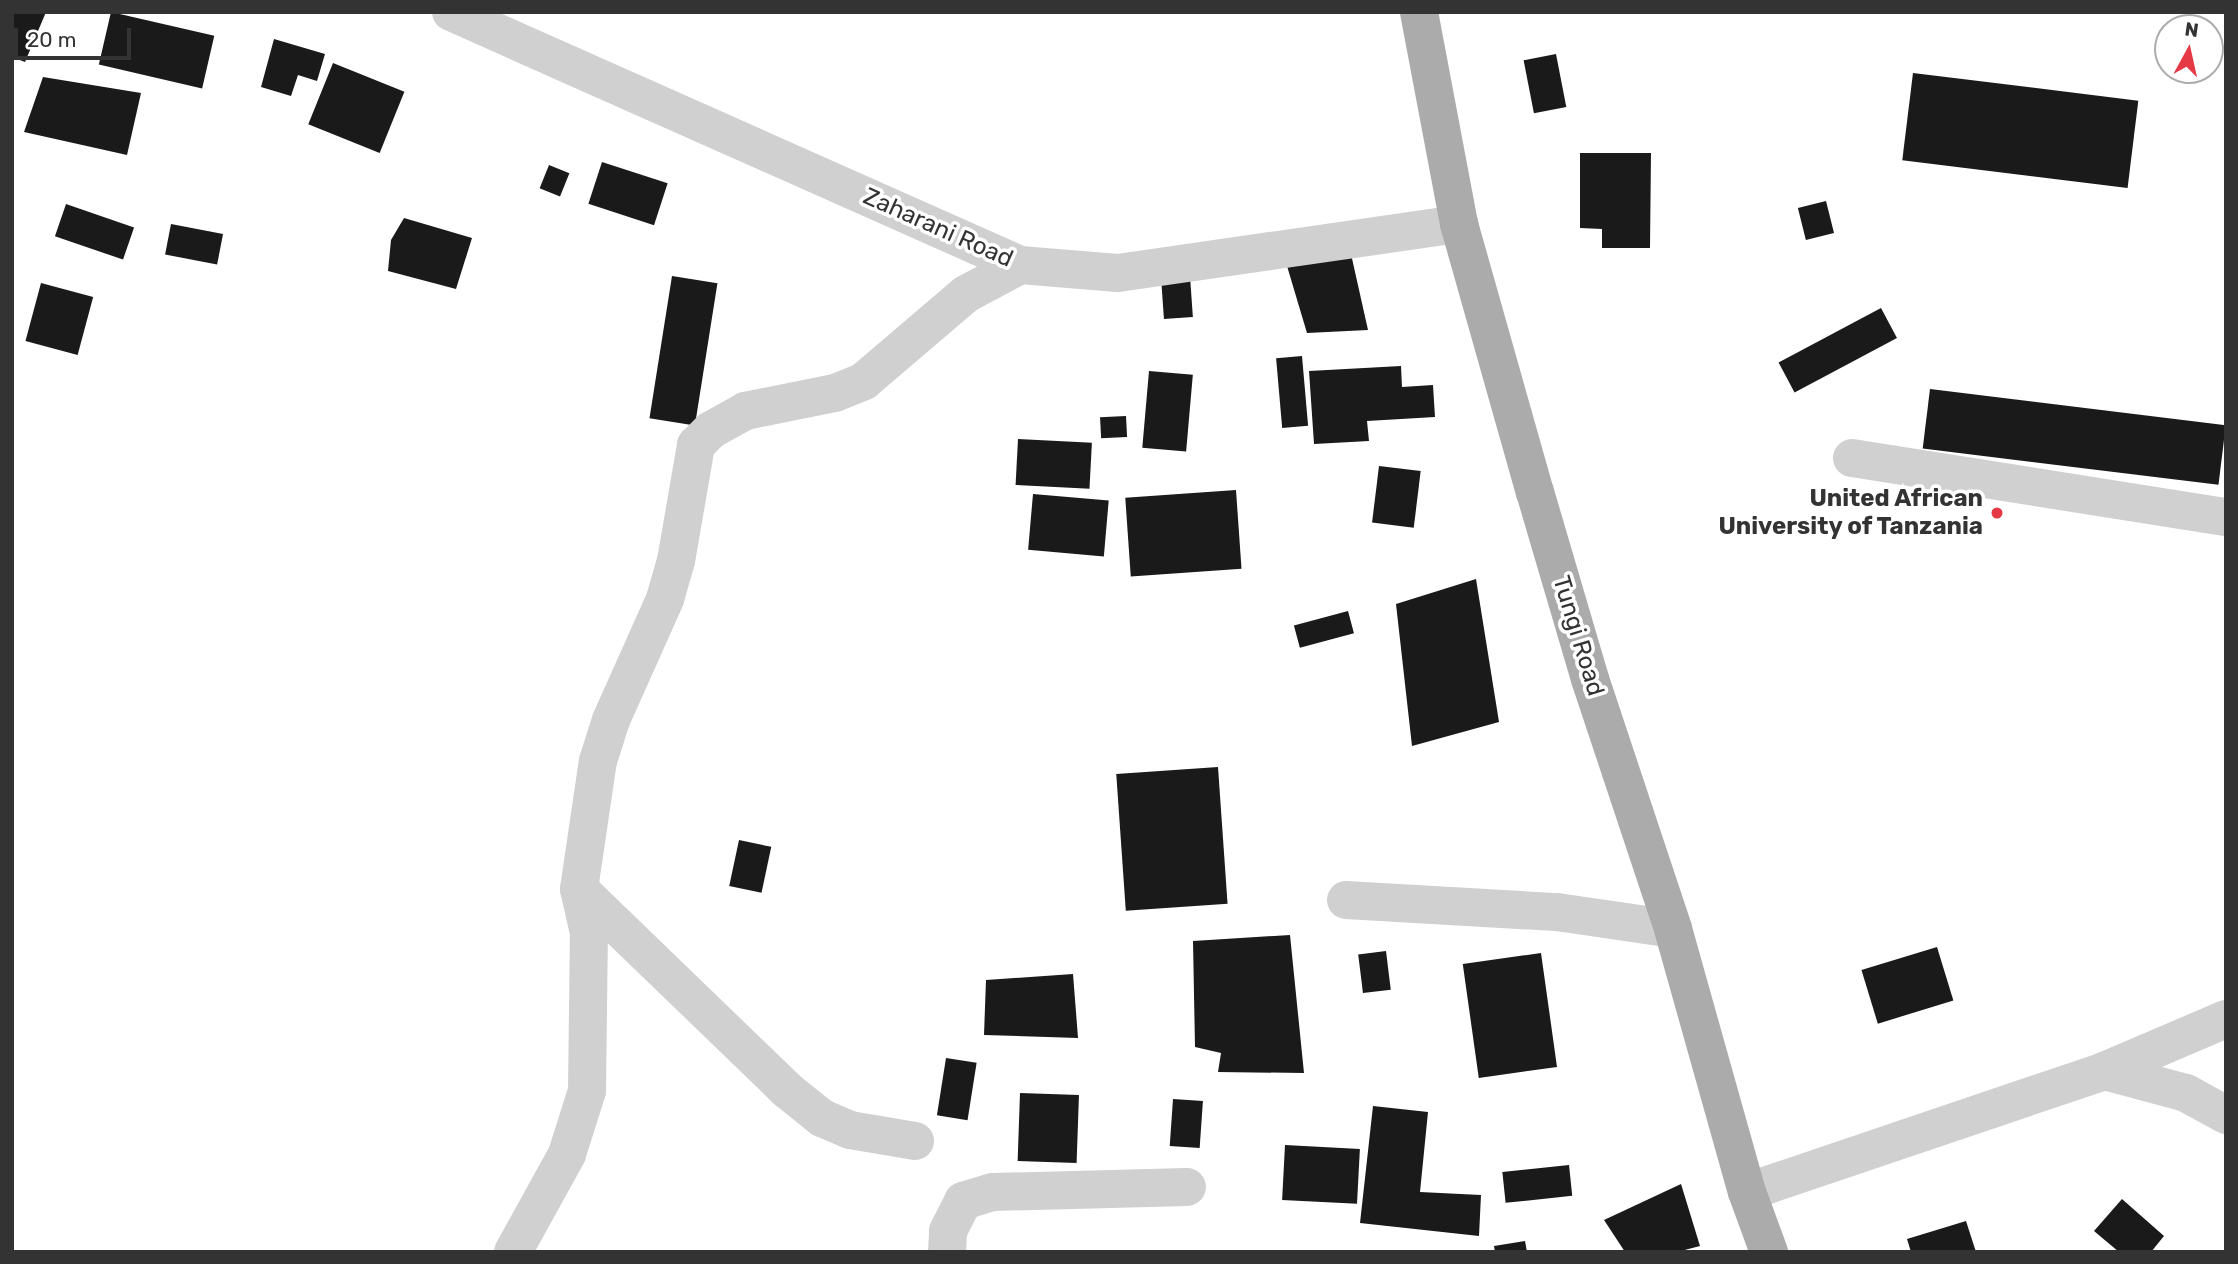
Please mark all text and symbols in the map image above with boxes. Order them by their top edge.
scale bar [18,14,135,58]
north arrow [2154,14,2224,84]
text: N [2183,17,2200,42]
text: 20 m [27,27,76,52]
street label: Zaharani Road [859,182,1017,274]
place label: United African University of Tanzania [1717,485,1983,541]
marker: United African University of Tanzania [1989,505,2005,521]
street label: Tungi Road [1546,573,1610,699]

